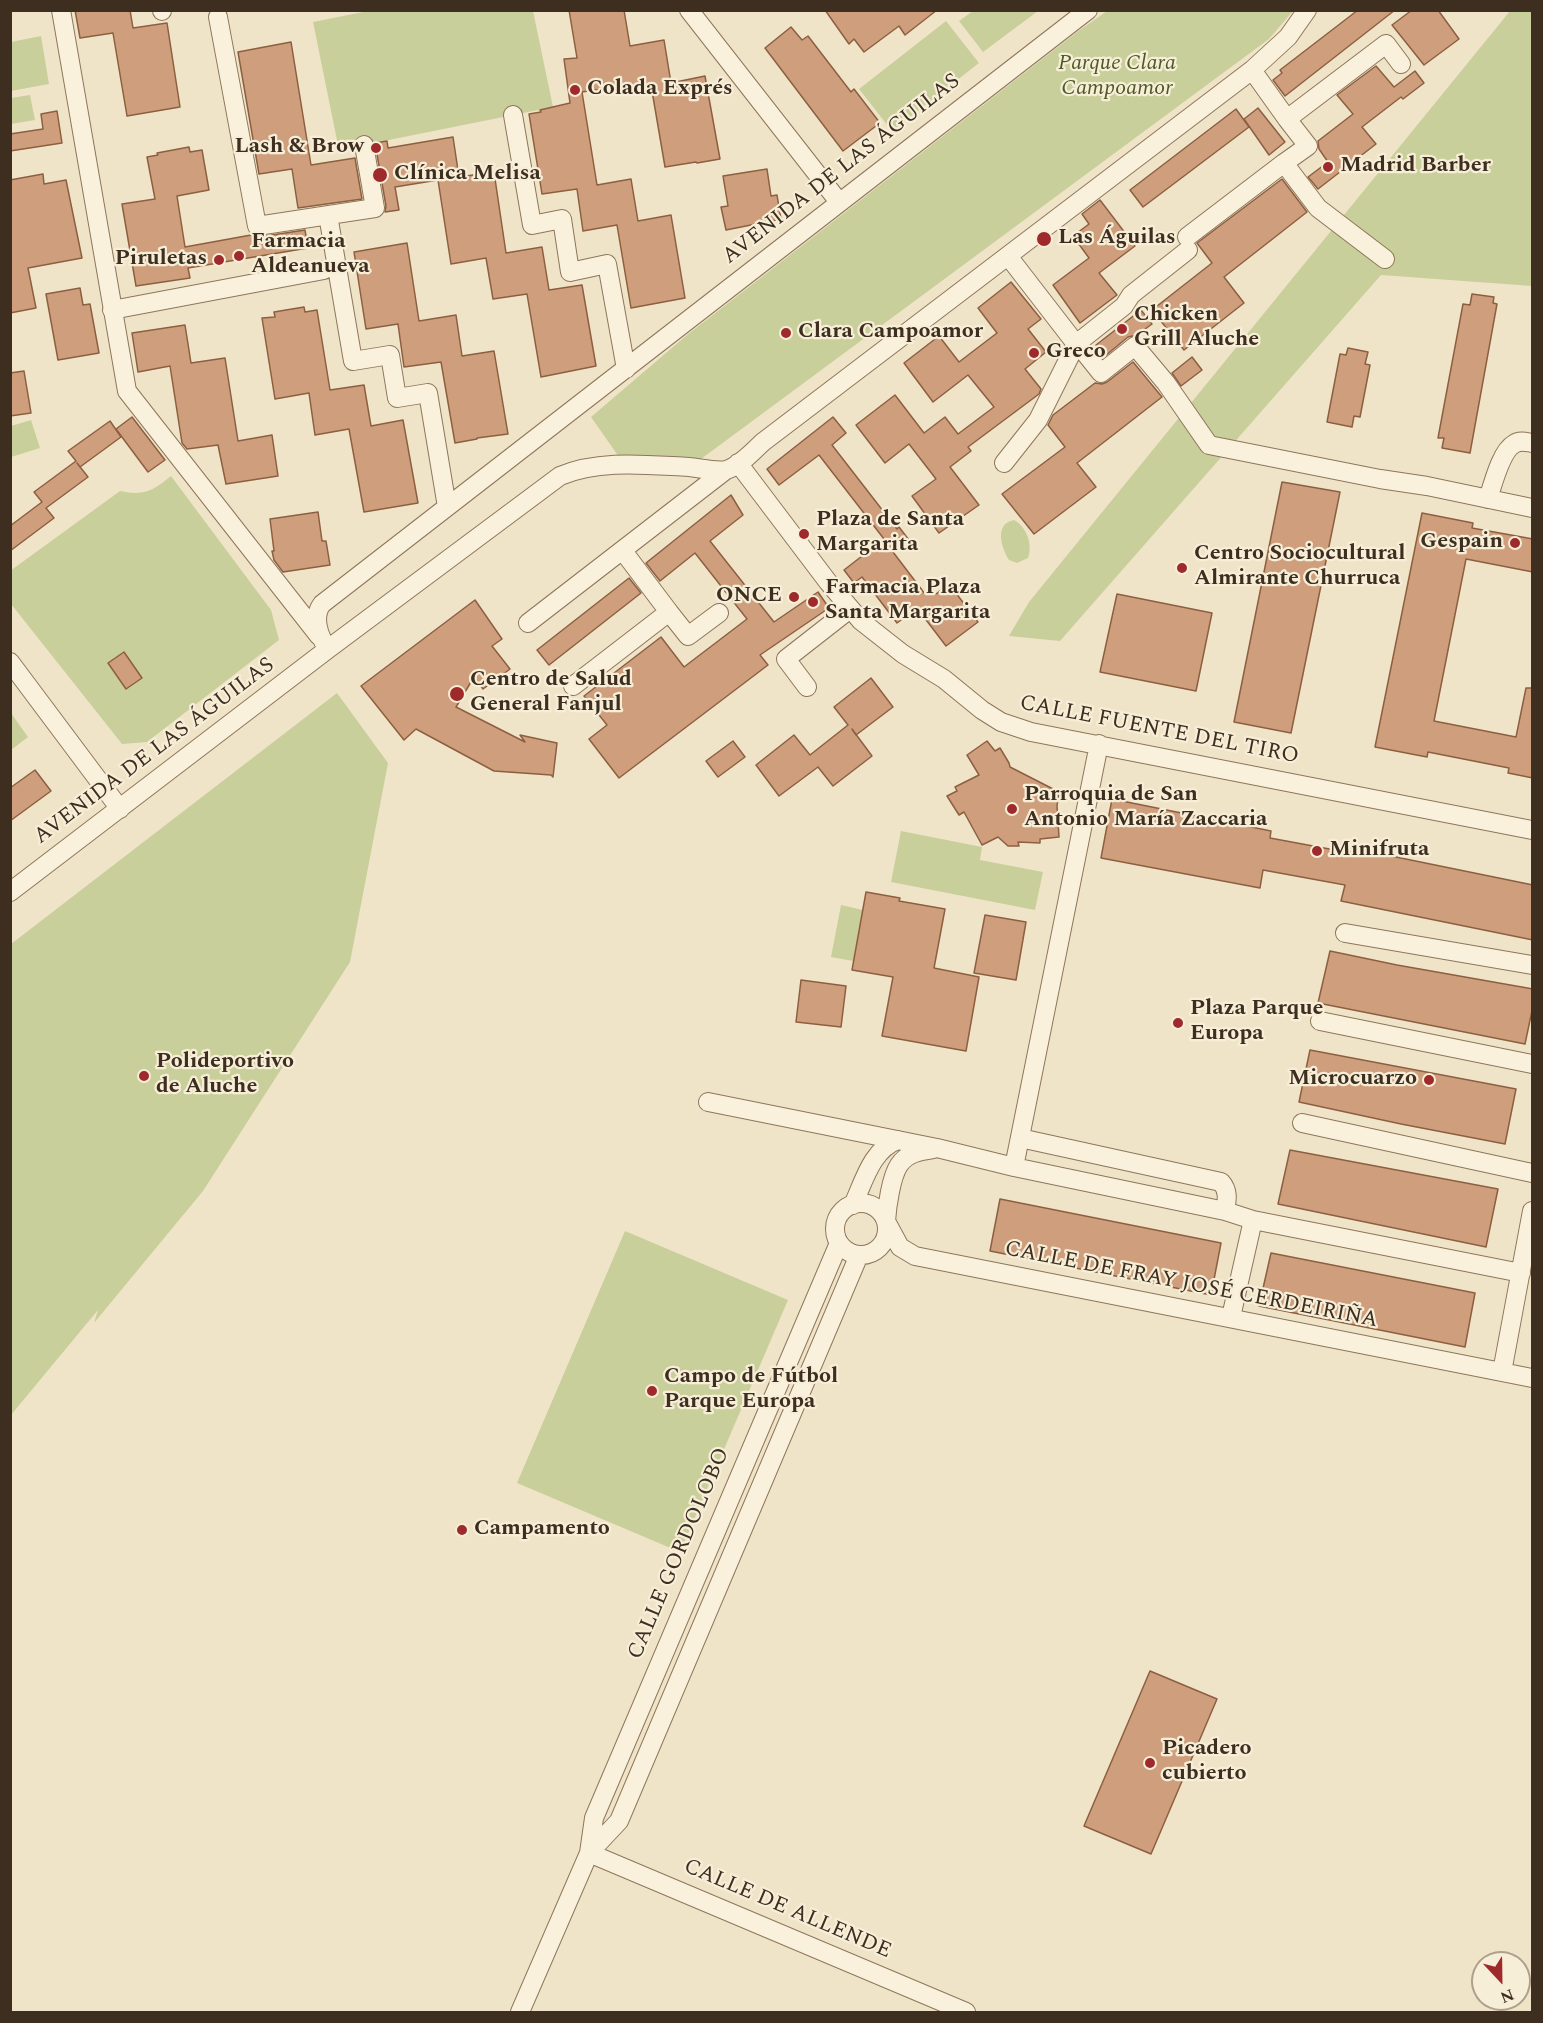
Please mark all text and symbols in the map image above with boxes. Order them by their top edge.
park label: Parque Clara Campoamor [1058,52,1176,104]
street label: AVENIDA DE LAS ÁGUILAS [718,69,966,271]
place label: Colada Exprés [587,77,733,103]
marker: Colada Exprés [568,83,582,97]
place label: Lash & Brow [234,135,364,161]
marker: Lash & Brow [369,141,383,155]
place label: Madrid Barber [1340,154,1491,180]
marker: Madrid Barber [1321,160,1335,174]
place label: Clínica Melisa [394,162,541,188]
marker: Clínica Melisa [371,166,389,184]
place label: Las Águilas [1058,226,1176,252]
place label: Farmacia Aldeanueva [251,230,370,282]
marker: Las Águilas [1035,230,1053,248]
place label: Piruletas [115,247,207,273]
marker: Farmacia Aldeanueva [232,249,246,263]
marker: Piruletas [212,253,226,267]
place label: Chicken Grill Aluche [1134,303,1259,354]
place label: Clara Campoamor [798,320,983,346]
marker: Chicken Grill Aluche [1115,322,1129,336]
marker: Clara Campoamor [779,326,793,340]
place label: Greco [1046,340,1106,366]
marker: Greco [1027,346,1041,360]
place label: Plaza de Santa Margarita [816,508,964,560]
marker: Plaza de Santa Margarita [797,527,811,541]
place label: Gespain [1420,530,1503,556]
marker: Gespain [1508,536,1522,550]
place label: Centro Sociocultural Almirante Churruca [1194,542,1405,594]
marker: Centro Sociocultural Almirante Churruca [1175,561,1189,575]
place label: Farmacia Plaza Santa Margarita [825,576,990,628]
place label: ONCE [716,584,782,610]
marker: ONCE [787,590,801,604]
marker: Farmacia Plaza Santa Margarita [806,595,820,609]
street label: AVENIDA DE LAS ÁGUILAS [30,653,280,851]
place label: Centro de Salud General Fanjul [470,668,632,720]
marker: Centro de Salud General Fanjul [448,685,466,703]
street label: CALLE FUENTE DEL TIRO [1017,691,1301,771]
place label: Parroquia de San Antonio María Zaccaria [1024,783,1267,834]
marker: Parroquia de San Antonio María Zaccaria [1005,802,1019,816]
place label: Minifruta [1329,838,1429,864]
marker: Minifruta [1310,844,1324,858]
place label: Plaza Parque Europa [1190,997,1323,1048]
marker: Plaza Parque Europa [1171,1016,1185,1030]
place label: Polideportivo de Aluche [156,1050,294,1102]
place label: Microcuarzo [1288,1067,1417,1093]
marker: Polideportivo de Aluche [137,1069,151,1083]
marker: Microcuarzo [1422,1073,1436,1087]
street label: CALLE DE FRAY JOSÉ CERDEIRIÑA [1002,1237,1380,1335]
place label: Campo de Fútbol Parque Europa [664,1365,838,1416]
marker: Campo de Fútbol Parque Europa [645,1384,659,1398]
street label: CALLE GORDOLOBO [623,1444,737,1664]
place label: Campamento [474,1517,610,1543]
marker: Campamento [455,1523,469,1537]
place label: Picadero cubierto [1162,1737,1251,1789]
marker: Picadero cubierto [1143,1756,1157,1770]
street label: CALLE DE ALLENDE [679,1854,895,1966]
north arrow [1471,1951,1531,2011]
text: N [1496,1982,1518,2009]

